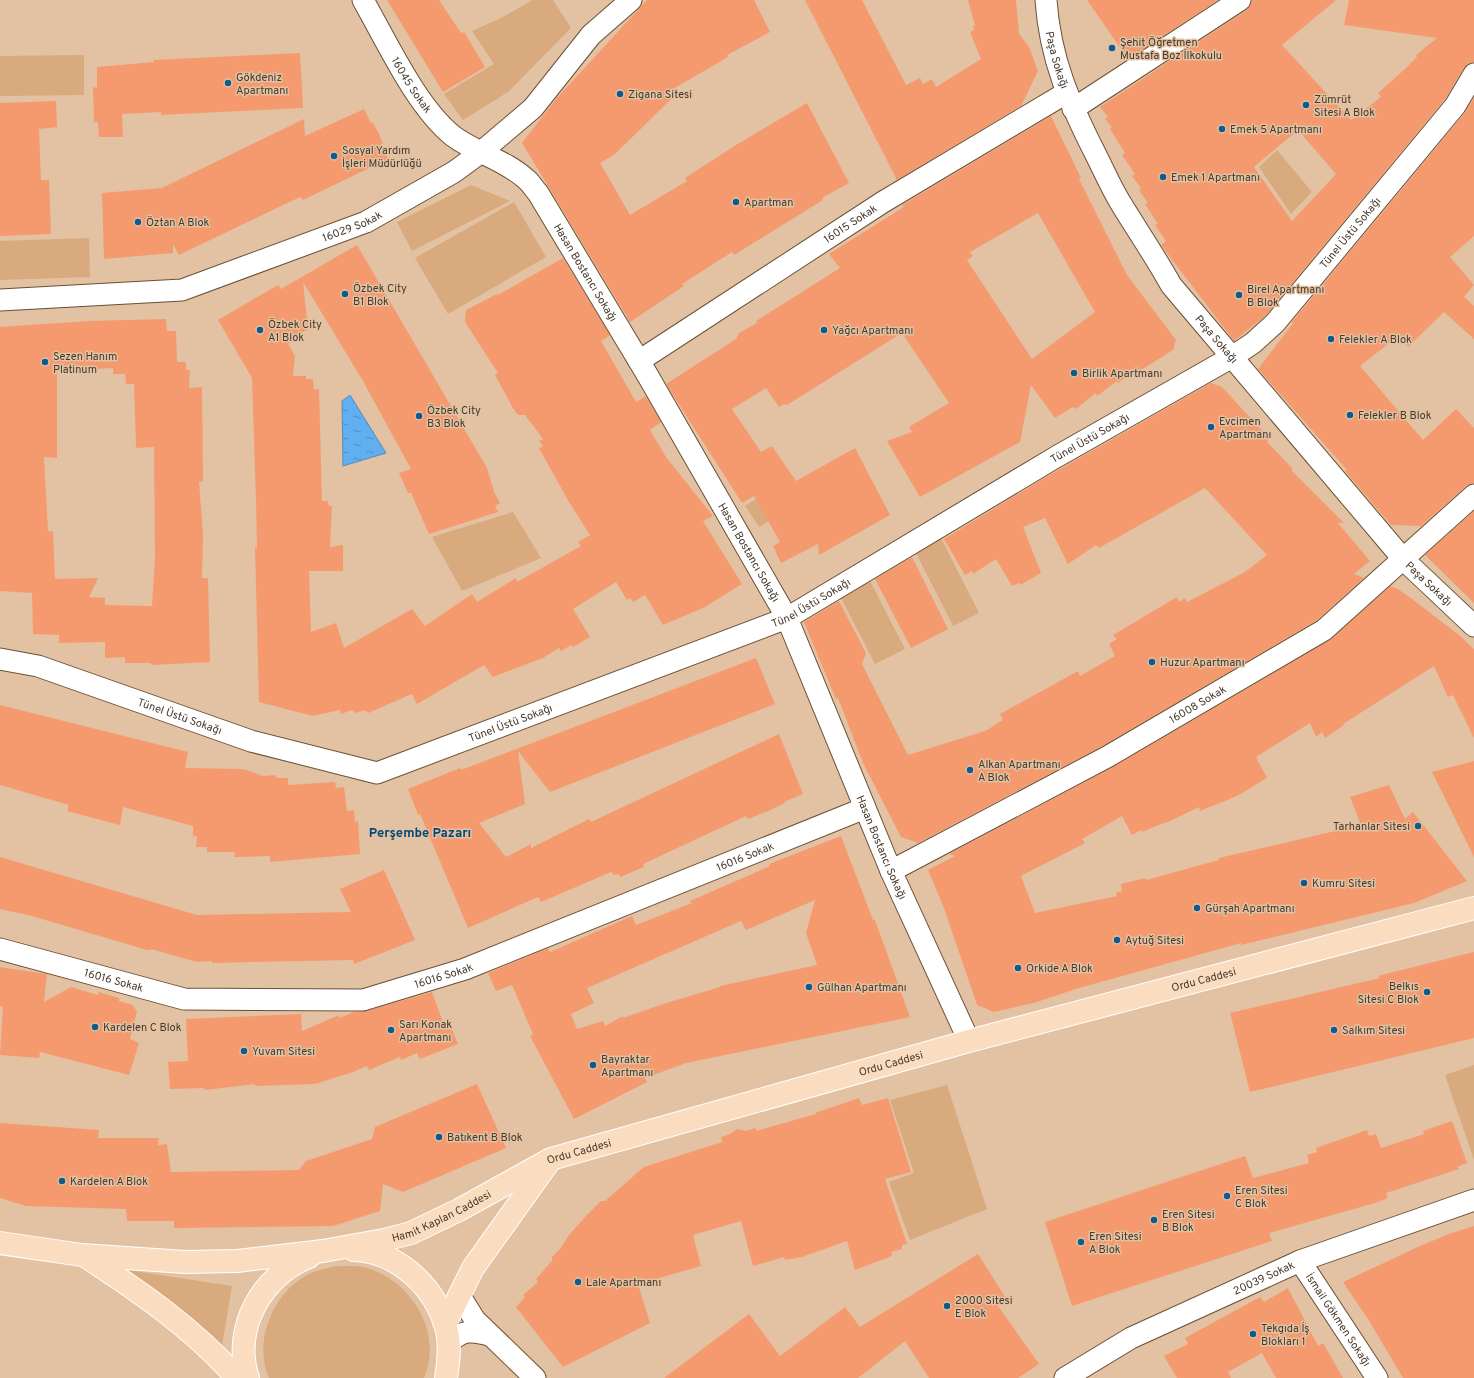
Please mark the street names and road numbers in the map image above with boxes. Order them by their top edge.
street label: Paşa Sokağı [1042,30,1071,91]
street label: 16045 Sokak [388,55,434,117]
street label: Tünel Üstü Sokağı [1317,195,1384,272]
street label: 16015 Sokak [821,202,880,247]
street label: 16029 Sokak [321,208,385,246]
street label: Hasan Bostancı Sokağı [550,221,620,324]
street label: Paşa Sokağı [1191,312,1240,367]
street label: Tünel Üstü Sokağı [1048,411,1132,467]
street label: Hasan Bostancı Sokağı [714,501,782,605]
street label: Paşa Sokağı [1402,559,1455,610]
street label: Tünel Üstü Sokağı [770,576,853,631]
street label: 16008 Sokak [1167,683,1229,727]
street label: Tünel Üstü Sokağı [135,696,224,738]
street label: Tünel Üstü Sokağı [467,701,555,746]
street label: Hasan Bostancı Sokağı [853,793,909,902]
street label: 16016 Sokak [714,839,776,875]
street label: 16016 Sokak [413,960,476,992]
street label: Ordu Caddesi [1170,965,1238,995]
street label: 16016 Sokak [82,966,145,996]
street label: Ordu Caddesi [857,1048,925,1080]
street label: Ordu Caddesi [544,1136,613,1168]
street label: Hamit Kaplan Caddesi [390,1188,494,1246]
street label: 20039 Sokak [1231,1258,1297,1299]
street label: İsmail Gökmen Sokağı [1302,1270,1373,1369]

